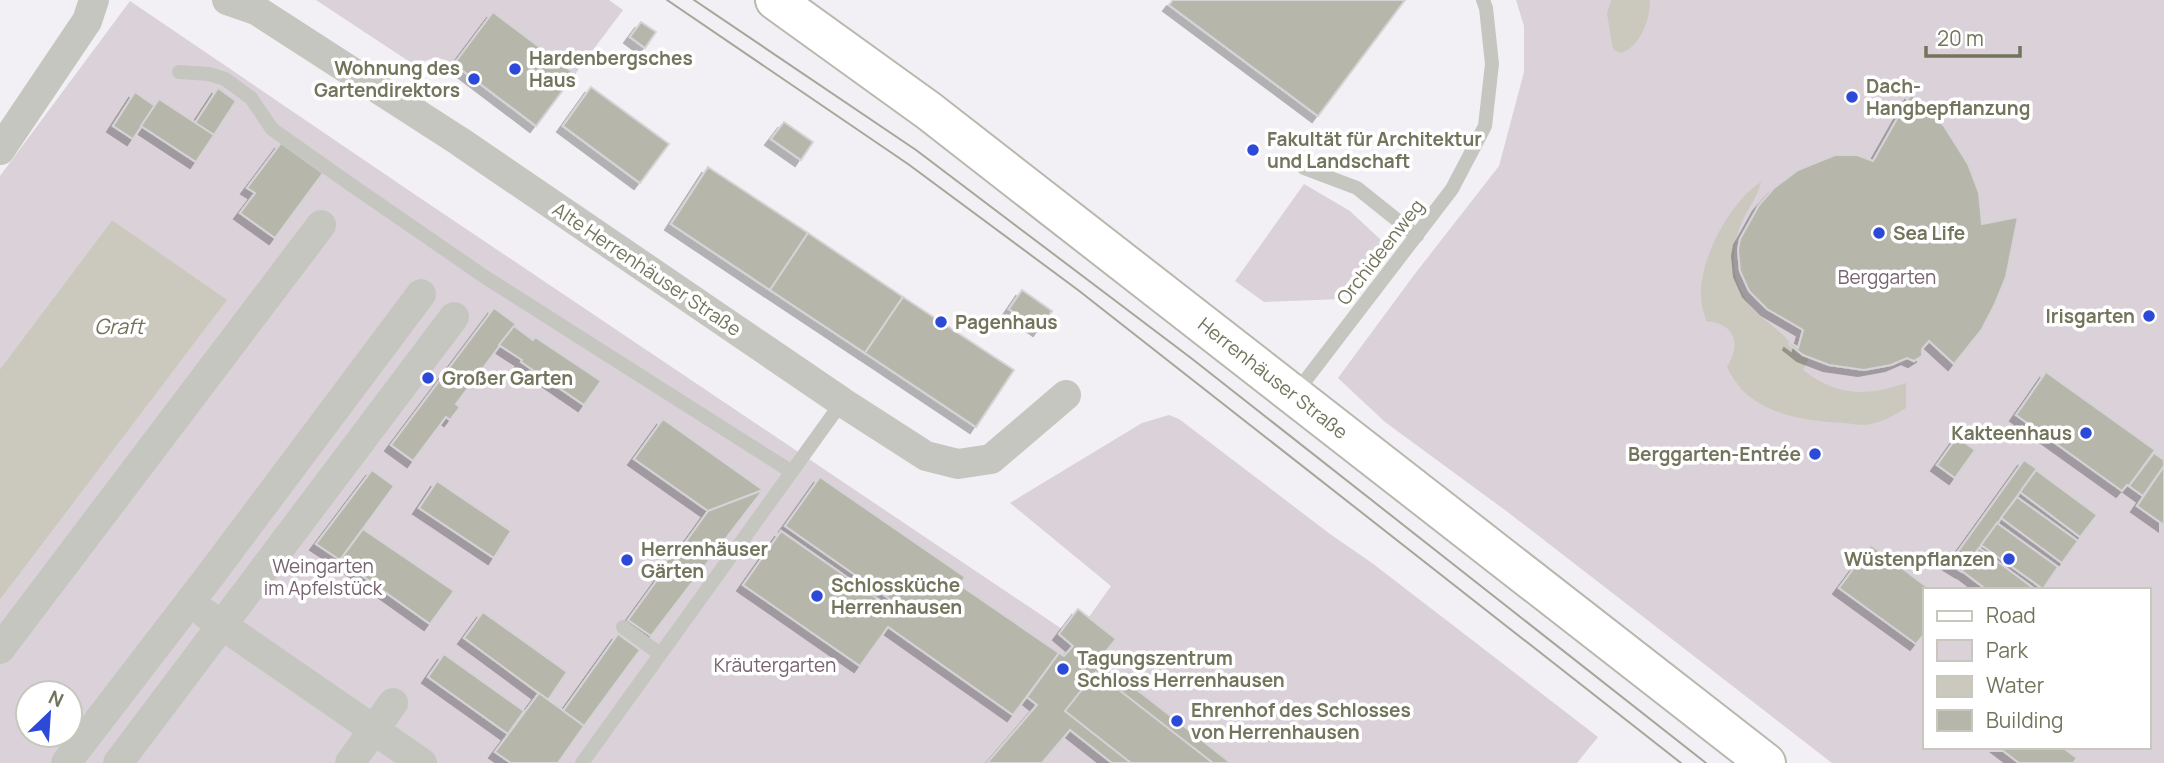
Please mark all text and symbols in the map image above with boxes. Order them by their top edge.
scale bar [1926,14,2021,58]
text: 20 m [1937,24,1984,52]
place label: Hardenbergsches Haus [529,45,693,93]
place label: Wohnung des Gartendirektors [314,55,460,103]
marker: Hardenbergsches Haus [507,61,523,77]
marker: Wohnung des Gartendirektors [466,71,482,87]
place label: Dach- Hangbepflanzung [1866,73,2030,121]
marker: Dach- Hangbepflanzung [1844,89,1860,105]
place label: Fakultät für Architektur und Landschaft [1267,126,1482,174]
marker: Fakultät für Architektur und Landschaft [1245,142,1261,158]
street label: Orchideenweg [1330,194,1430,310]
street label: Alte Herrenhäuser Straße [548,196,746,342]
place label: Sea Life [1893,220,1965,246]
marker: Sea Life [1871,225,1887,241]
park label: Berggarten [1838,264,1936,290]
place label: Irisgarten [2046,303,2135,329]
marker: Irisgarten [2141,308,2157,324]
place label: Pagenhaus [955,309,1058,335]
street label: Herrenhäuser Straße [1193,311,1353,445]
water label: Graft [94,312,146,340]
marker: Pagenhaus [933,314,949,330]
place label: Großer Garten [442,365,573,391]
marker: Großer Garten [420,370,436,386]
place label: Kakteenhaus [1951,420,2072,446]
marker: Kakteenhaus [2078,425,2094,441]
place label: Berggarten-Entrée [1628,441,1801,467]
marker: Berggarten-Entrée [1807,446,1823,462]
place label: Herrenhäuser Gärten [641,536,769,584]
place label: Wüstenpflanzen [1844,546,1995,572]
marker: Wüstenpflanzen [2001,551,2017,567]
marker: Herrenhäuser Gärten [619,552,635,568]
park label: Weingarten im Apfelstück [264,553,383,601]
place label: Schlossküche Herrenhausen [831,572,962,620]
marker: Schlossküche Herrenhausen [809,588,825,604]
legend [1923,588,2150,749]
text: Road [1986,601,2036,629]
text: Park [1986,636,2028,664]
place label: Tagungszentrum Schloss Herrenhausen [1077,645,1285,693]
park label: Kräutergarten [714,652,836,678]
marker: Tagungszentrum Schloss Herrenhausen [1055,661,1071,677]
text: Water [1986,671,2045,699]
north arrow [14,679,84,749]
text: N [45,684,68,713]
place label: Ehrenhof des Schlosses von Herrenhausen [1191,697,1411,745]
text: Building [1986,706,2063,734]
marker: Ehrenhof des Schlosses von Herrenhausen [1169,713,1185,729]

